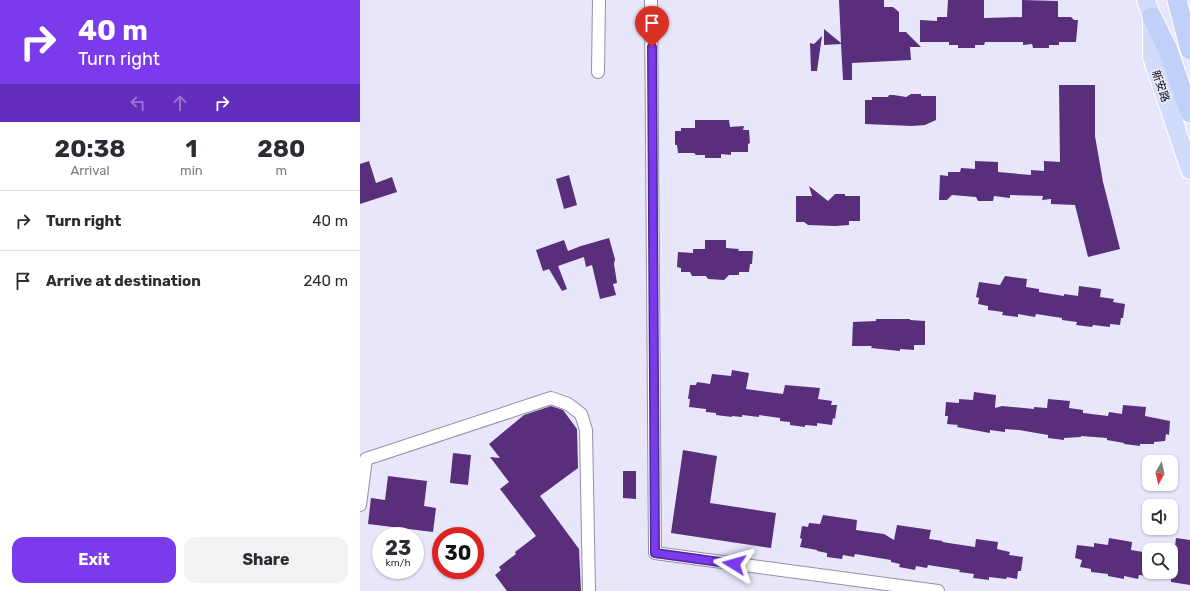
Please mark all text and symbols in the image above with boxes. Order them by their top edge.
pin [635,6,669,47]
icon: arrive [641,12,663,34]
text: 40 m [78,14,148,47]
icon: right [12,16,64,68]
text: Turn right [78,48,160,70]
street label: 新安路 [1149,68,1172,104]
icon: left [127,92,149,114]
icon: ahead [169,92,191,114]
icon: right [211,92,233,114]
text: 20:38 [55,135,126,163]
text: 1 [185,135,197,163]
text: 280 [257,135,305,163]
text: Arrival [71,163,110,178]
text: min [180,163,203,178]
text: m [276,163,287,178]
icon: right [12,210,34,232]
text: Turn right [46,212,121,230]
text: 40 m [312,212,348,230]
icon: arrive [12,270,34,292]
text: Arrive at destination [46,272,201,290]
text: 240 m [303,272,348,290]
north arrow [1142,455,1178,491]
map controls [1142,455,1178,579]
button: sound [1142,499,1178,535]
speed limit sign: 30 [432,527,484,579]
text: 23 [385,536,411,560]
button: Exit [12,537,176,583]
button: Share [184,537,348,583]
position arrow [713,543,755,585]
button: search [1142,543,1178,579]
text: km/h [386,557,410,569]

